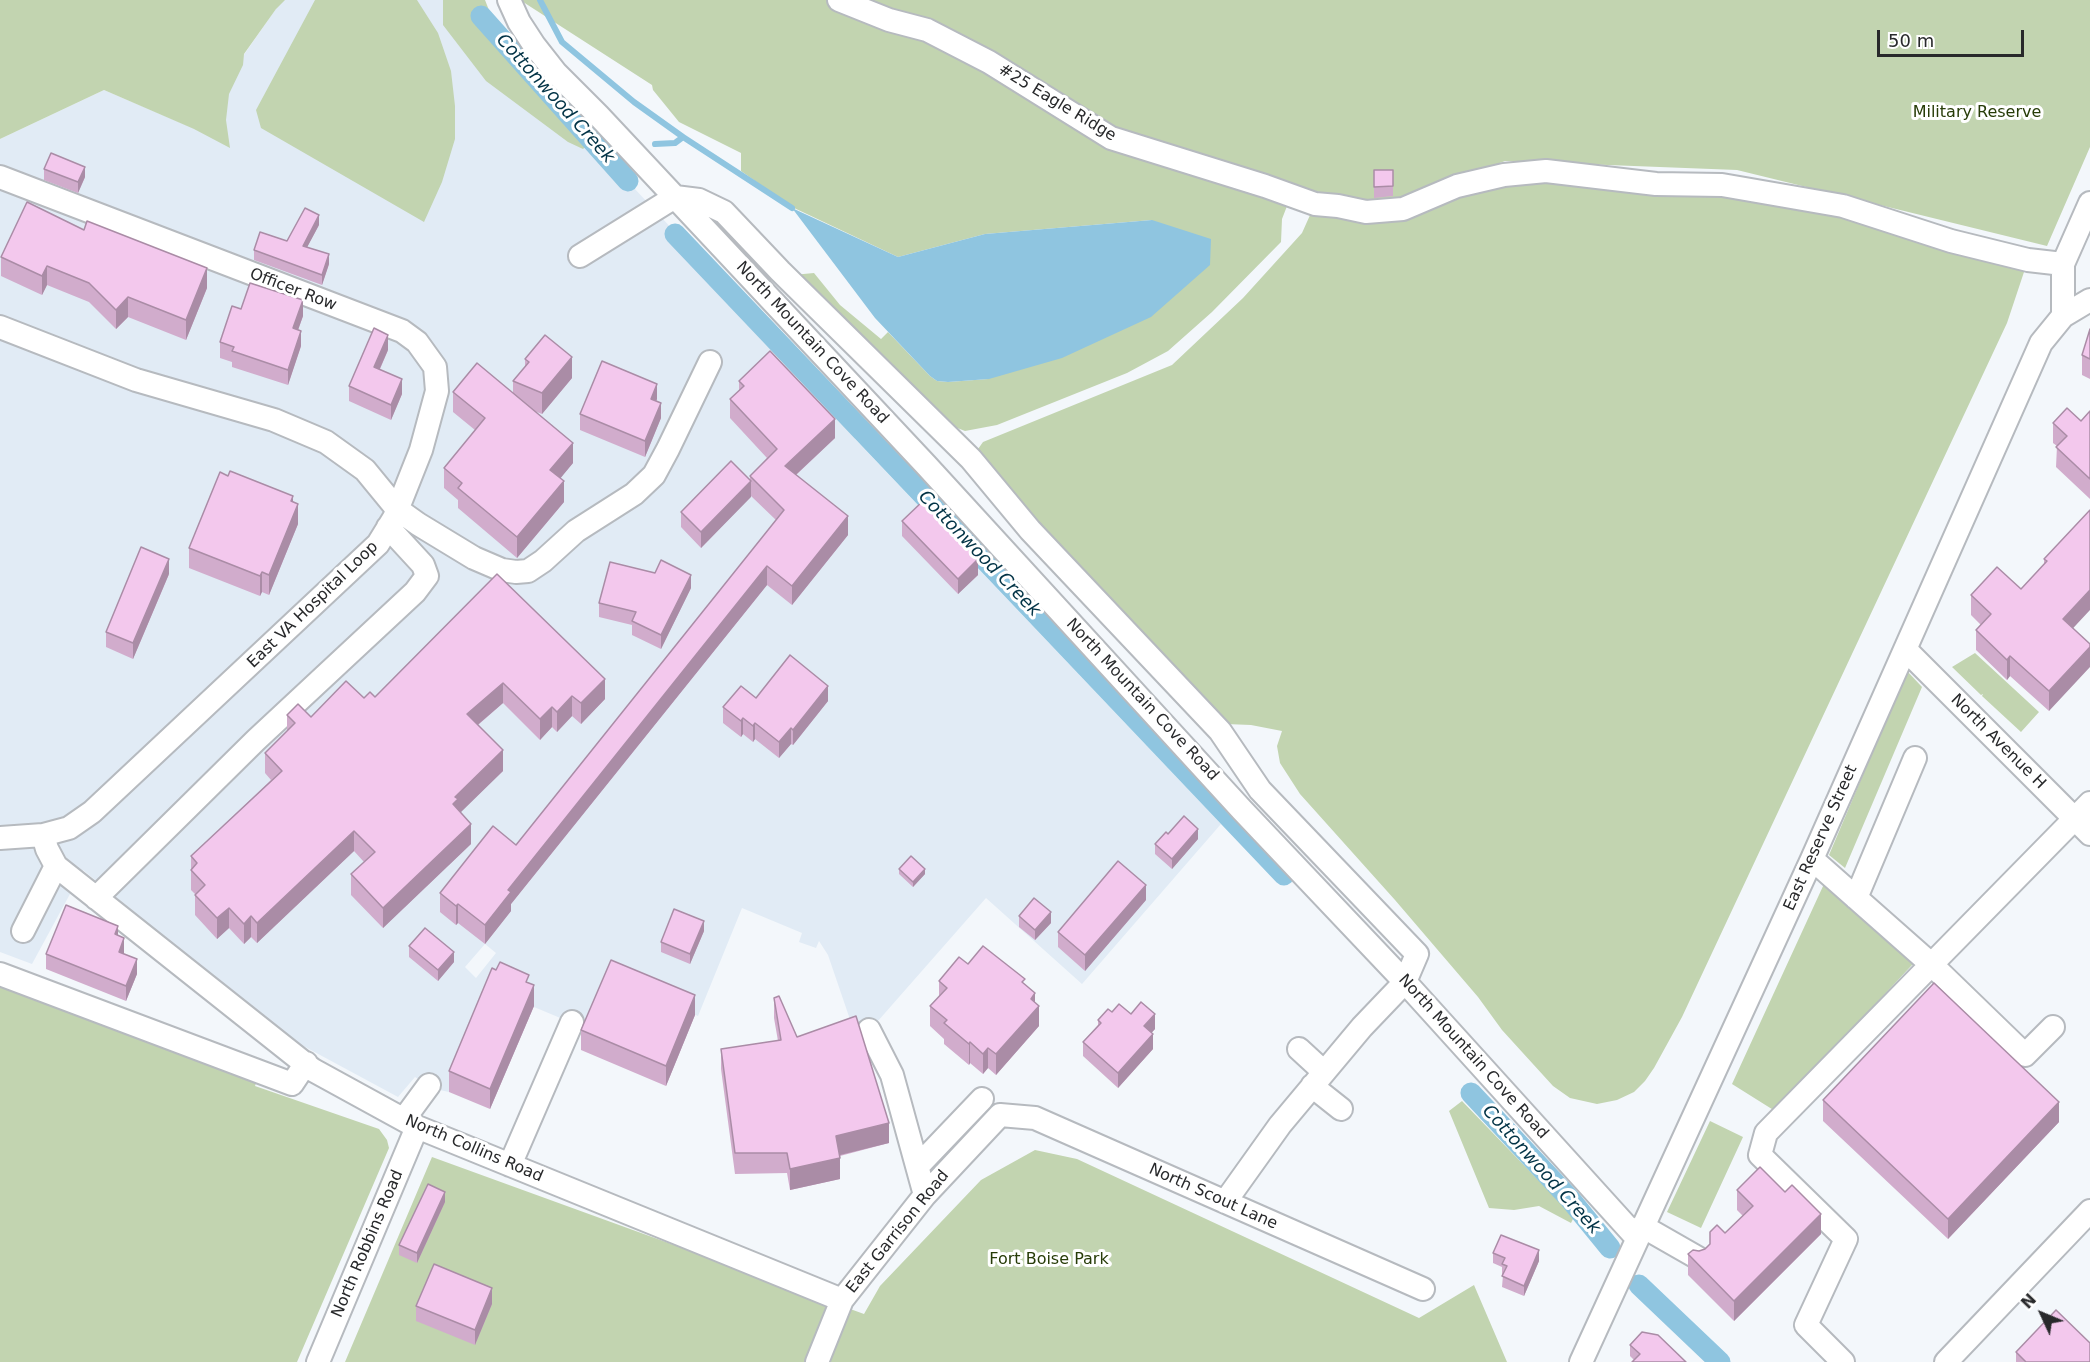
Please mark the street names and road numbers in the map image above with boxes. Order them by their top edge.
street label: #25 Eagle Ridge [995,60,1119,146]
street label: North Mountain Cove Road [732,258,892,428]
street label: Officer Row [247,265,339,315]
street label: East VA Hospital Loop [244,538,382,672]
street label: North Mountain Cove Road [1062,615,1222,785]
street label: North Avenue H [1947,691,2049,793]
street label: East Reserve Street [1780,762,1862,914]
street label: North Mountain Cove Road [1394,971,1552,1143]
street label: North Collins Road [402,1111,546,1187]
street label: North Scout Lane [1146,1160,1280,1234]
street label: North Robbins Road [328,1167,408,1321]
street label: East Garrison Road [843,1167,953,1297]

